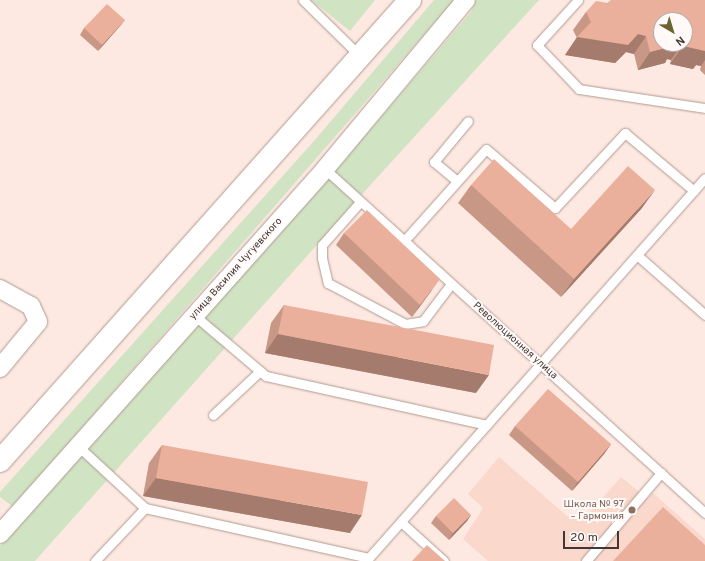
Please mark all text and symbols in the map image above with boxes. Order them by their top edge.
north arrow [653,12,693,52]
text: N [672,33,687,49]
street label: улица Василия Чугуевского [187,216,285,322]
street label: Революционная улица [470,300,560,382]
place label: Школа № 97 – Гармония [564,498,624,522]
marker: Школа № 97 – Гармония [627,505,637,515]
scale bar [565,523,621,549]
text: 20 m [570,530,598,546]

